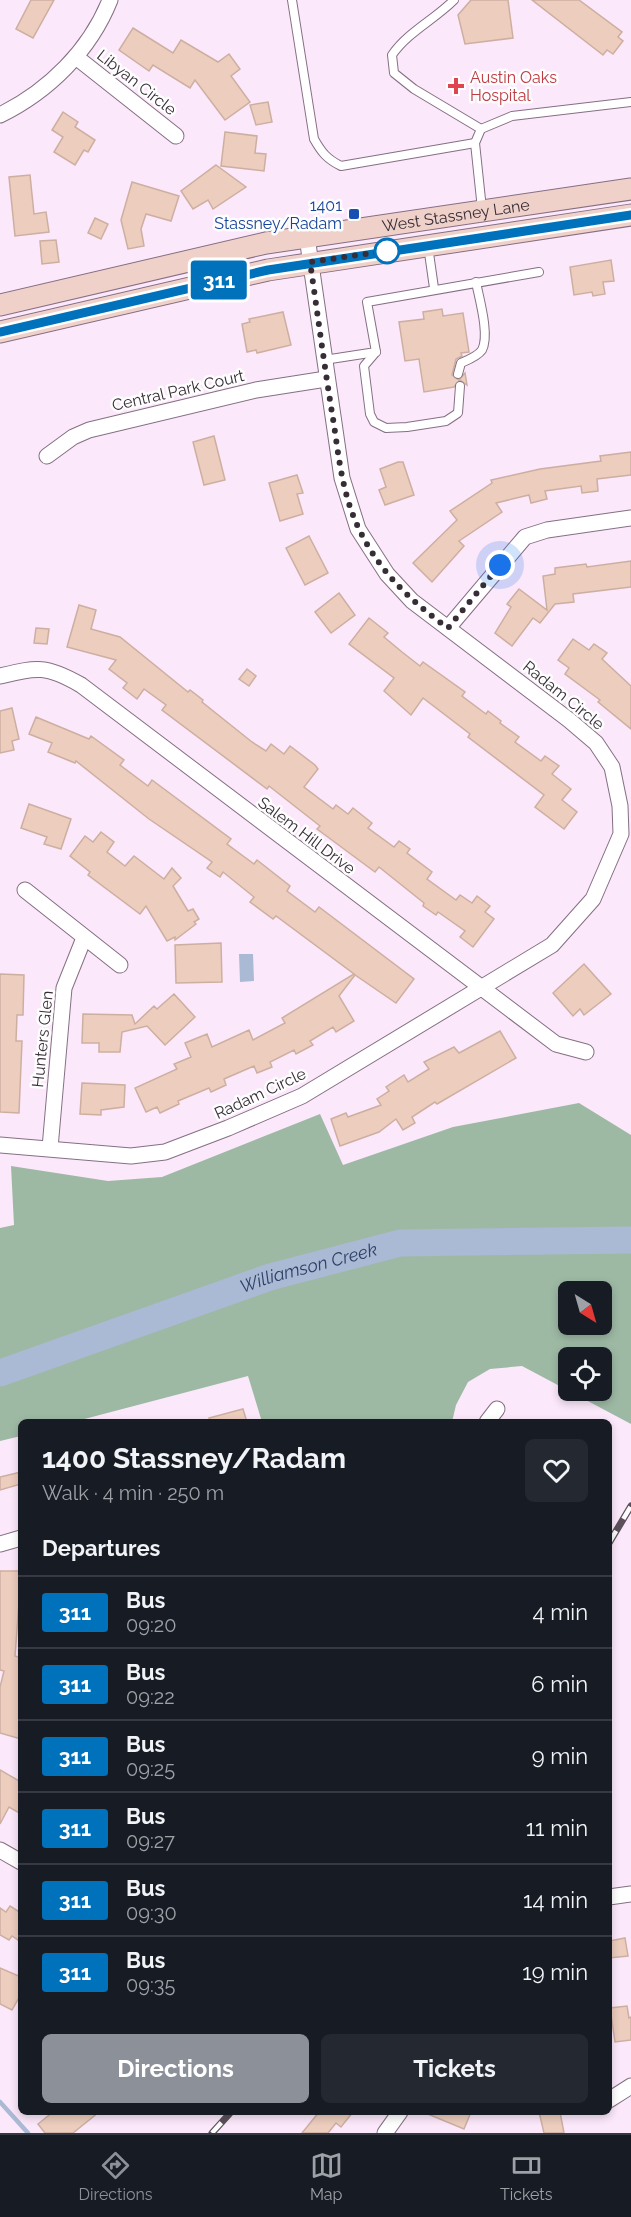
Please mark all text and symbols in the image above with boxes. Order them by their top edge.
street label: Libyan Circle [93,46,180,119]
place label: Austin Oaks Hospital [470,68,557,105]
marker: Austin Oaks Hospital [447,77,465,95]
street label: West Stassney Lane [381,195,531,236]
place label: 1401 Stassney/Radam [214,196,342,233]
marker: 1401 Stassney/Radam [347,207,361,221]
unlabelled marker [374,238,400,264]
line badge: 311 [184,260,254,300]
text: 311 [203,268,235,293]
street label: Central Park Court [110,366,247,415]
your location [485,550,515,580]
street label: Radam Circle [519,657,608,734]
street label: Salem Hill Drive [254,793,359,878]
street label: Hunters Glen [28,990,57,1088]
street label: Radam Circle [211,1064,309,1123]
water label: Williamson Creek [237,1238,380,1297]
north arrow [558,1281,612,1335]
map controls [558,1281,612,1401]
button: locate [558,1347,612,1401]
button: heart [525,1439,588,1502]
text: 1400 Stassney/Radam [42,1442,346,1475]
text: Walk · 4 min · 250 m [42,1481,224,1505]
text: Departures [42,1535,160,1561]
text: Bus [126,1587,165,1613]
text: 4 min [533,1599,588,1625]
text: 311 [59,1600,91,1625]
text: 09:20 [126,1613,176,1637]
text: Bus [126,1659,165,1685]
text: 6 min [531,1671,588,1697]
text: 311 [59,1672,91,1697]
text: 09:22 [126,1685,175,1709]
text: Bus [126,1731,165,1757]
text: 9 min [532,1743,588,1769]
text: 311 [59,1744,91,1769]
text: 09:25 [126,1757,175,1781]
text: Bus [126,1803,165,1829]
text: 11 min [526,1815,588,1841]
text: 311 [59,1816,91,1841]
text: 09:27 [126,1829,175,1853]
text: Bus [126,1875,165,1901]
text: 14 min [523,1887,588,1913]
text: 311 [59,1888,91,1913]
text: 09:30 [126,1901,177,1925]
text: Bus [126,1947,165,1973]
text: 19 min [522,1959,588,1985]
text: 311 [59,1960,91,1985]
text: 09:35 [126,1973,175,1997]
button: Directions [42,2034,309,2103]
button: Tickets [321,2034,588,2103]
tab: Directions [79,2149,152,2204]
tab: Map [310,2149,343,2204]
tab: Tickets [500,2149,552,2204]

